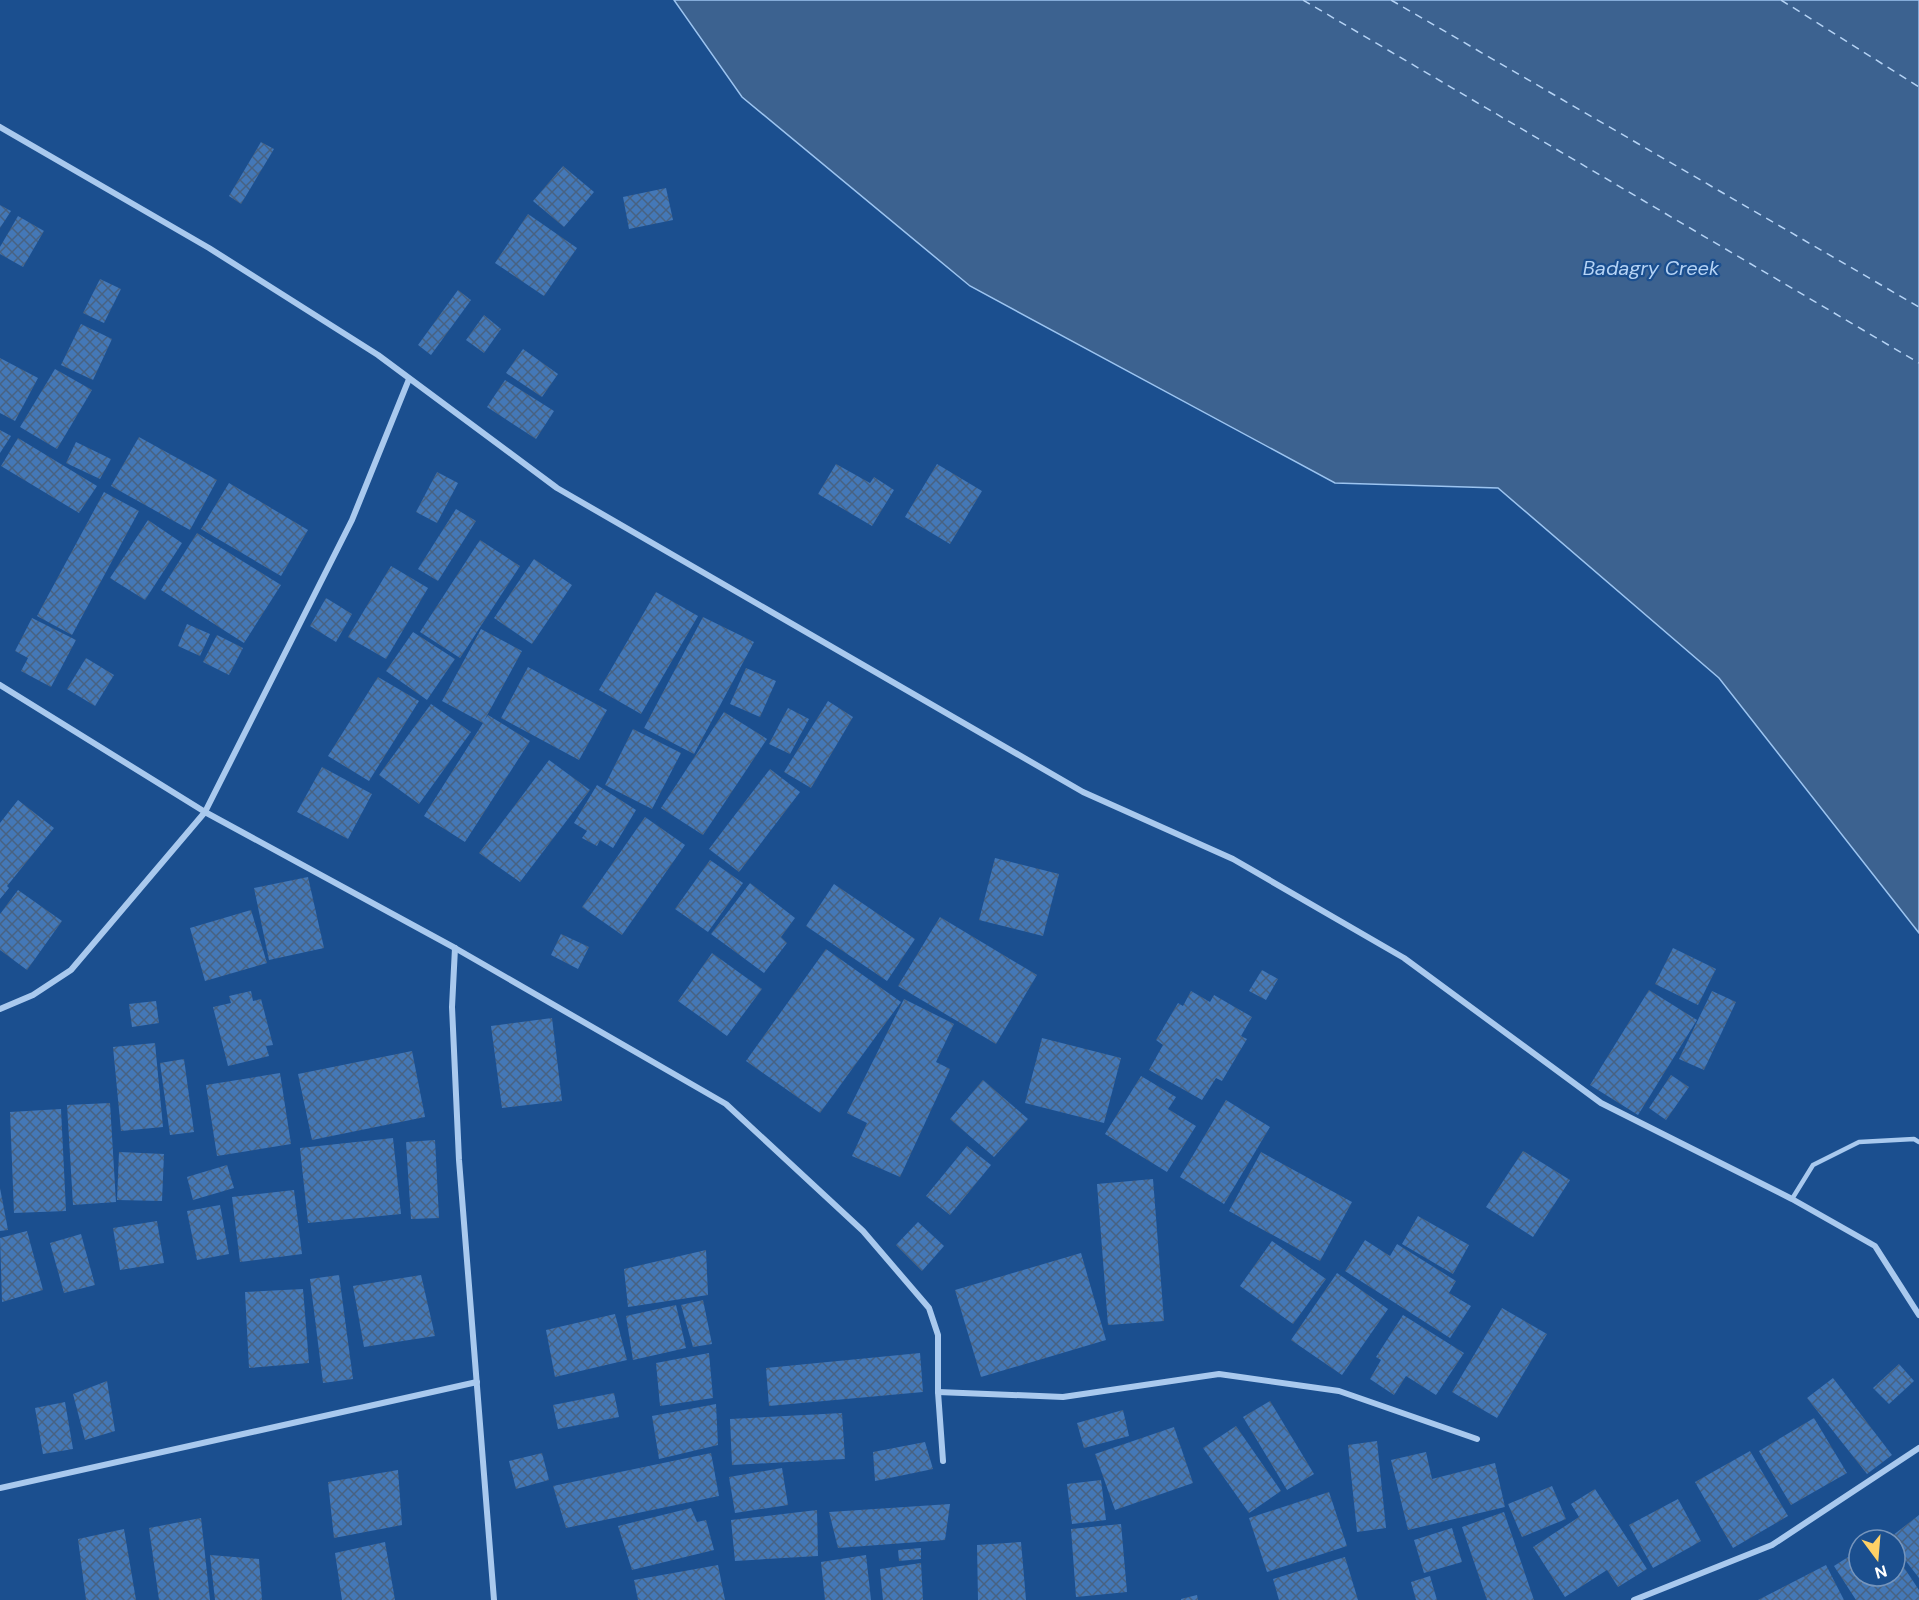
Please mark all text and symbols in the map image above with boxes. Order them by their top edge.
water label: Badagry Creek [1583,255,1720,281]
north arrow [1847,1528,1907,1588]
text: N [1872,1560,1890,1584]

